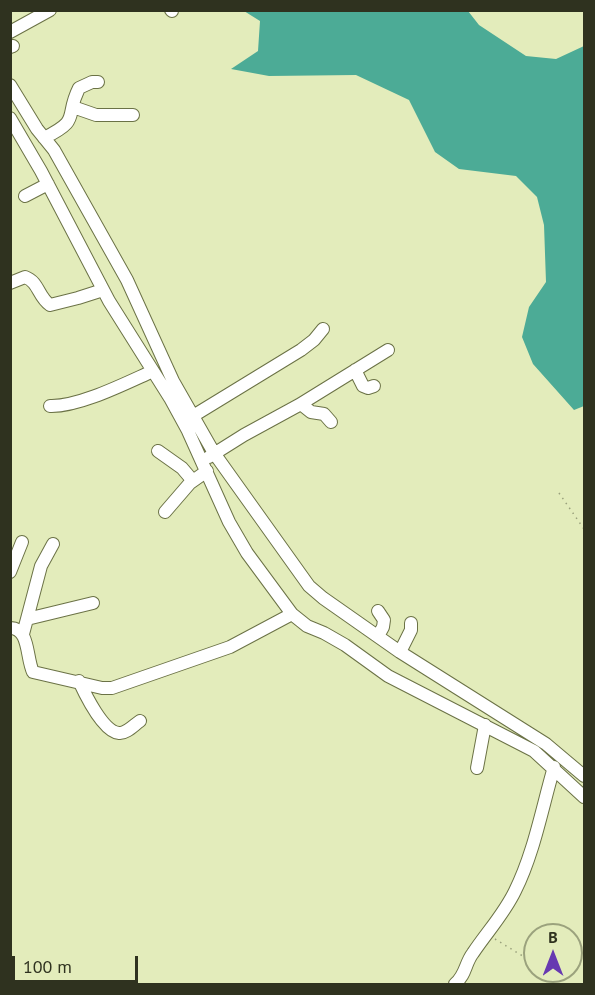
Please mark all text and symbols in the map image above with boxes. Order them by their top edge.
north arrow [523,923,583,983]
text: B [548,927,558,947]
scale bar [15,944,141,982]
text: 100 m [23,955,72,978]

